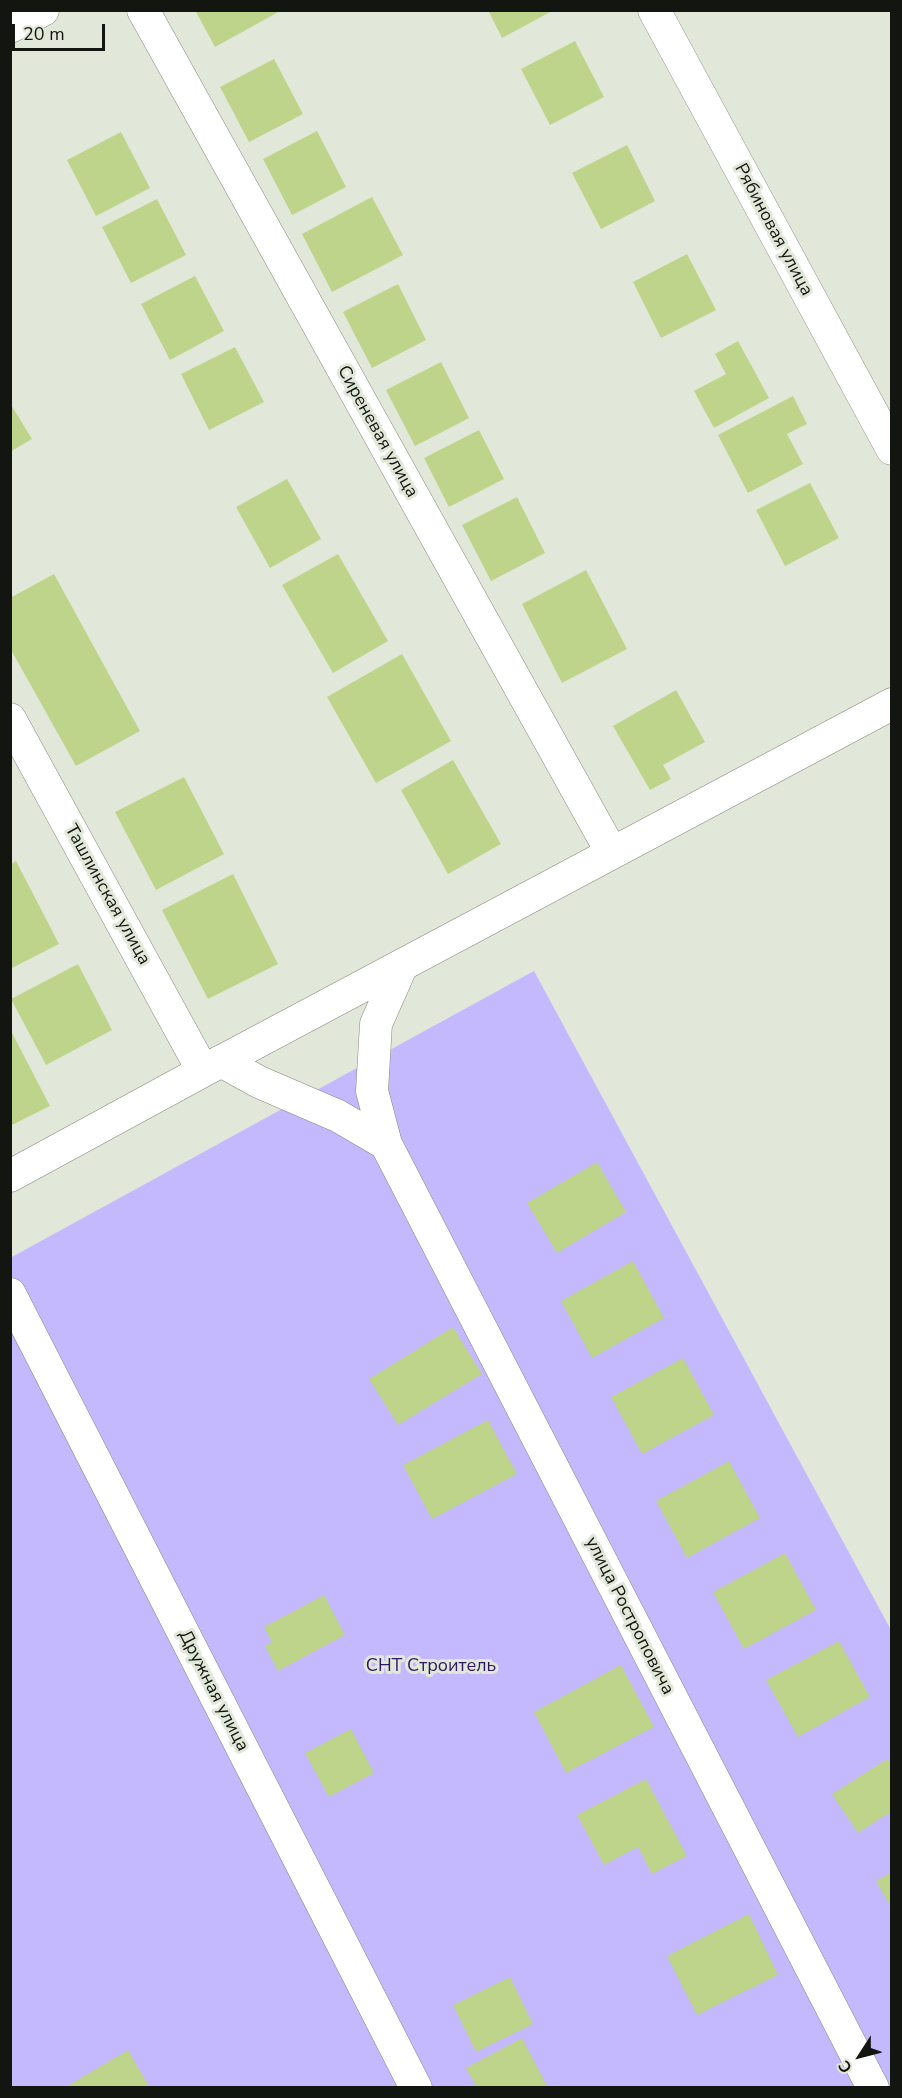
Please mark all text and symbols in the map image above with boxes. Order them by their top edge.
scale bar [15,12,108,50]
text: 20 m [23,22,65,46]
street label: Рябиновая улица [729,160,817,300]
street label: Сиреневая улица [332,362,422,502]
street label: Ташлинская улица [59,821,155,969]
street label: улица Ростроповича [580,1533,678,1699]
street label: Дружная улица [173,1627,253,1755]
park label: СНТ Строитель [366,1656,496,1678]
north arrow [830,2026,890,2086]
text: С [833,2056,858,2077]

